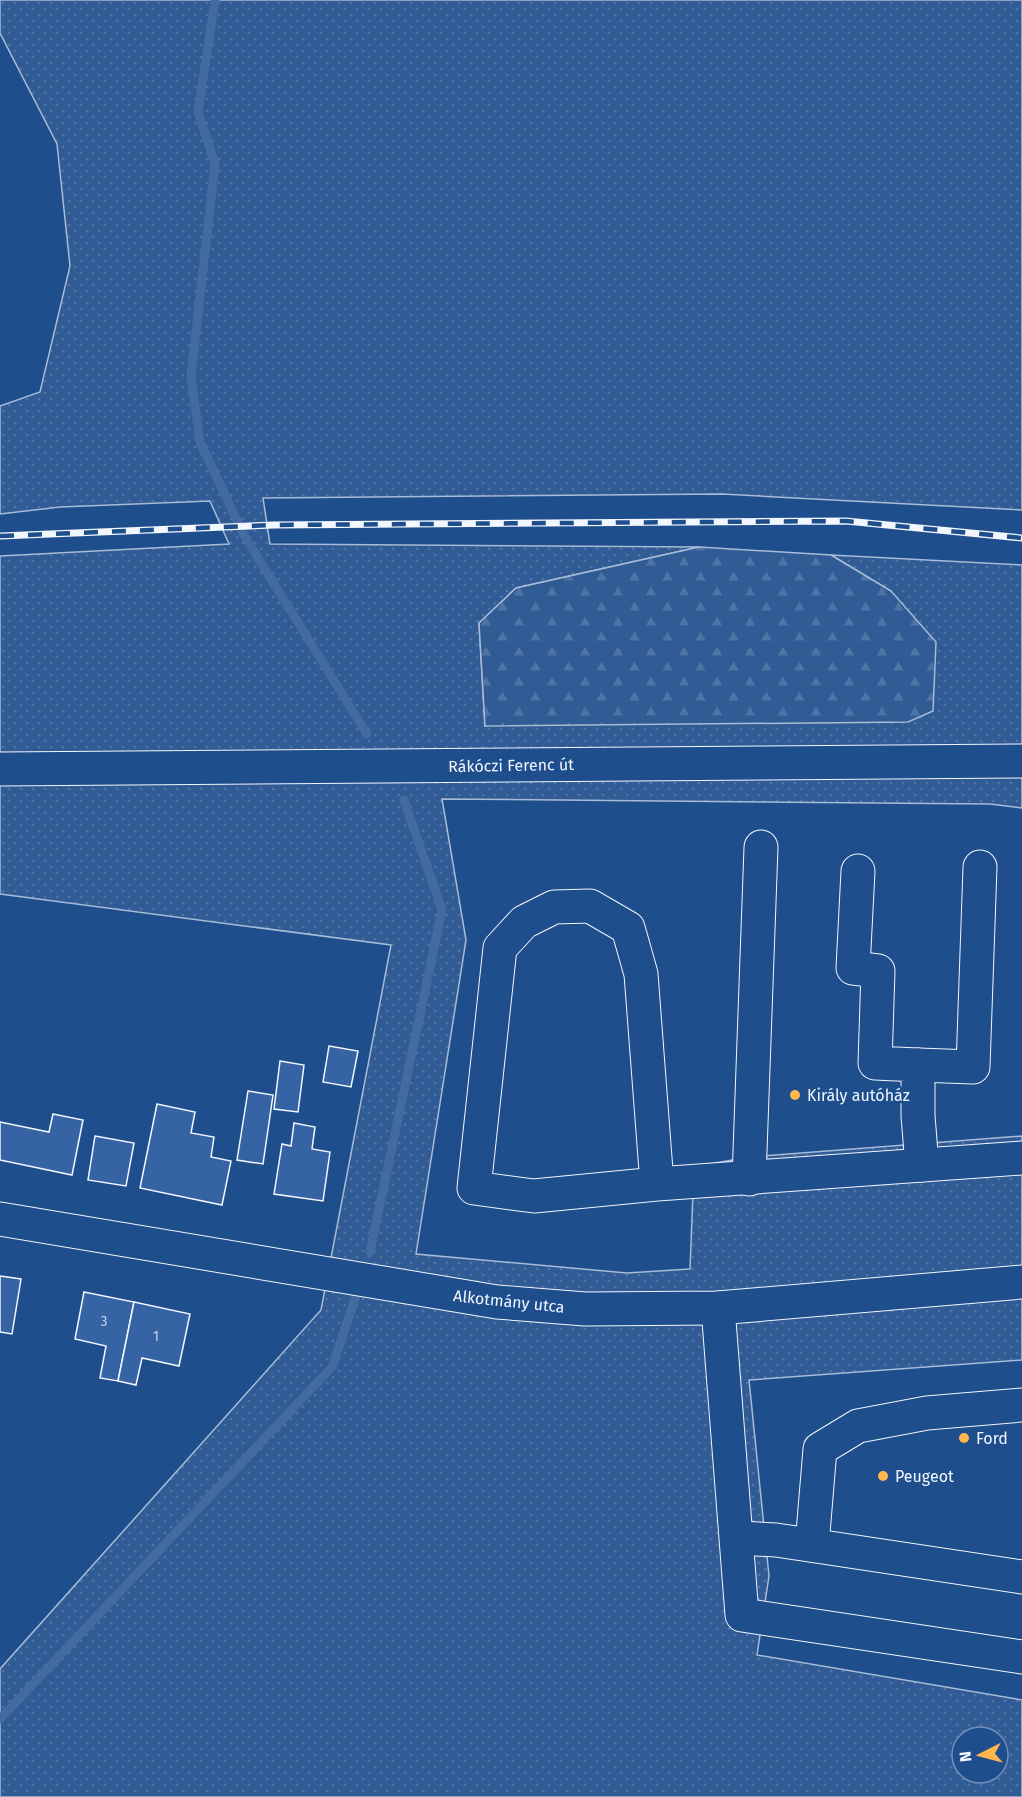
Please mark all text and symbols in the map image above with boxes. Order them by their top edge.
street label: Rákóczi Ferenc út [448,755,574,776]
place label: Király autóház [807,1086,910,1105]
marker: Király autóház [788,1088,802,1102]
street label: Alkotmány utca [452,1286,566,1317]
house number: 3 [101,1313,108,1330]
house number: 1 [153,1328,159,1345]
place label: Ford [976,1429,1008,1448]
marker: Ford [957,1431,971,1445]
place label: Peugeot [895,1467,954,1486]
marker: Peugeot [876,1469,890,1483]
north arrow [950,1725,1010,1785]
text: N [956,1750,976,1763]

